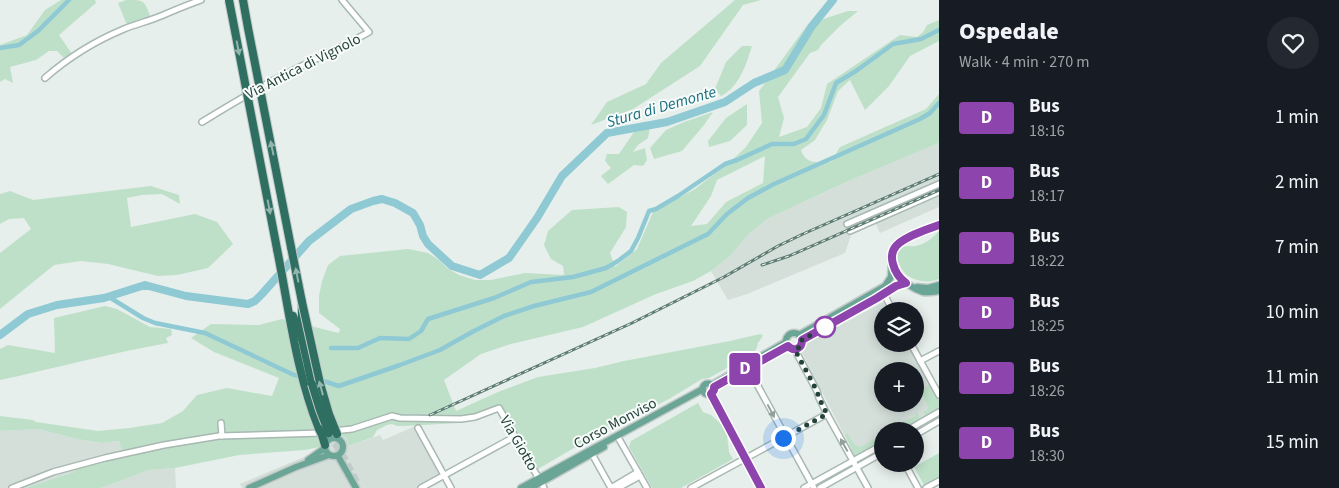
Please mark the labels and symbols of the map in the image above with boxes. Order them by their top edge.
street label: Via Antica di Vignolo [242,28,364,105]
one-way arrow [234,40,242,55]
water label: Stura di Demonte [604,81,719,133]
one-way arrow [267,140,275,156]
one-way arrow [265,200,273,215]
one-way arrow [292,266,300,282]
unlabelled marker [814,316,836,338]
line badge: D [729,353,761,385]
one-way arrow [317,380,325,395]
street label: Corso Monviso [570,393,661,454]
one-way arrow [767,403,775,418]
street label: Via Giotto [494,412,543,475]
your location [771,426,796,451]
one-way arrow [840,439,849,452]

